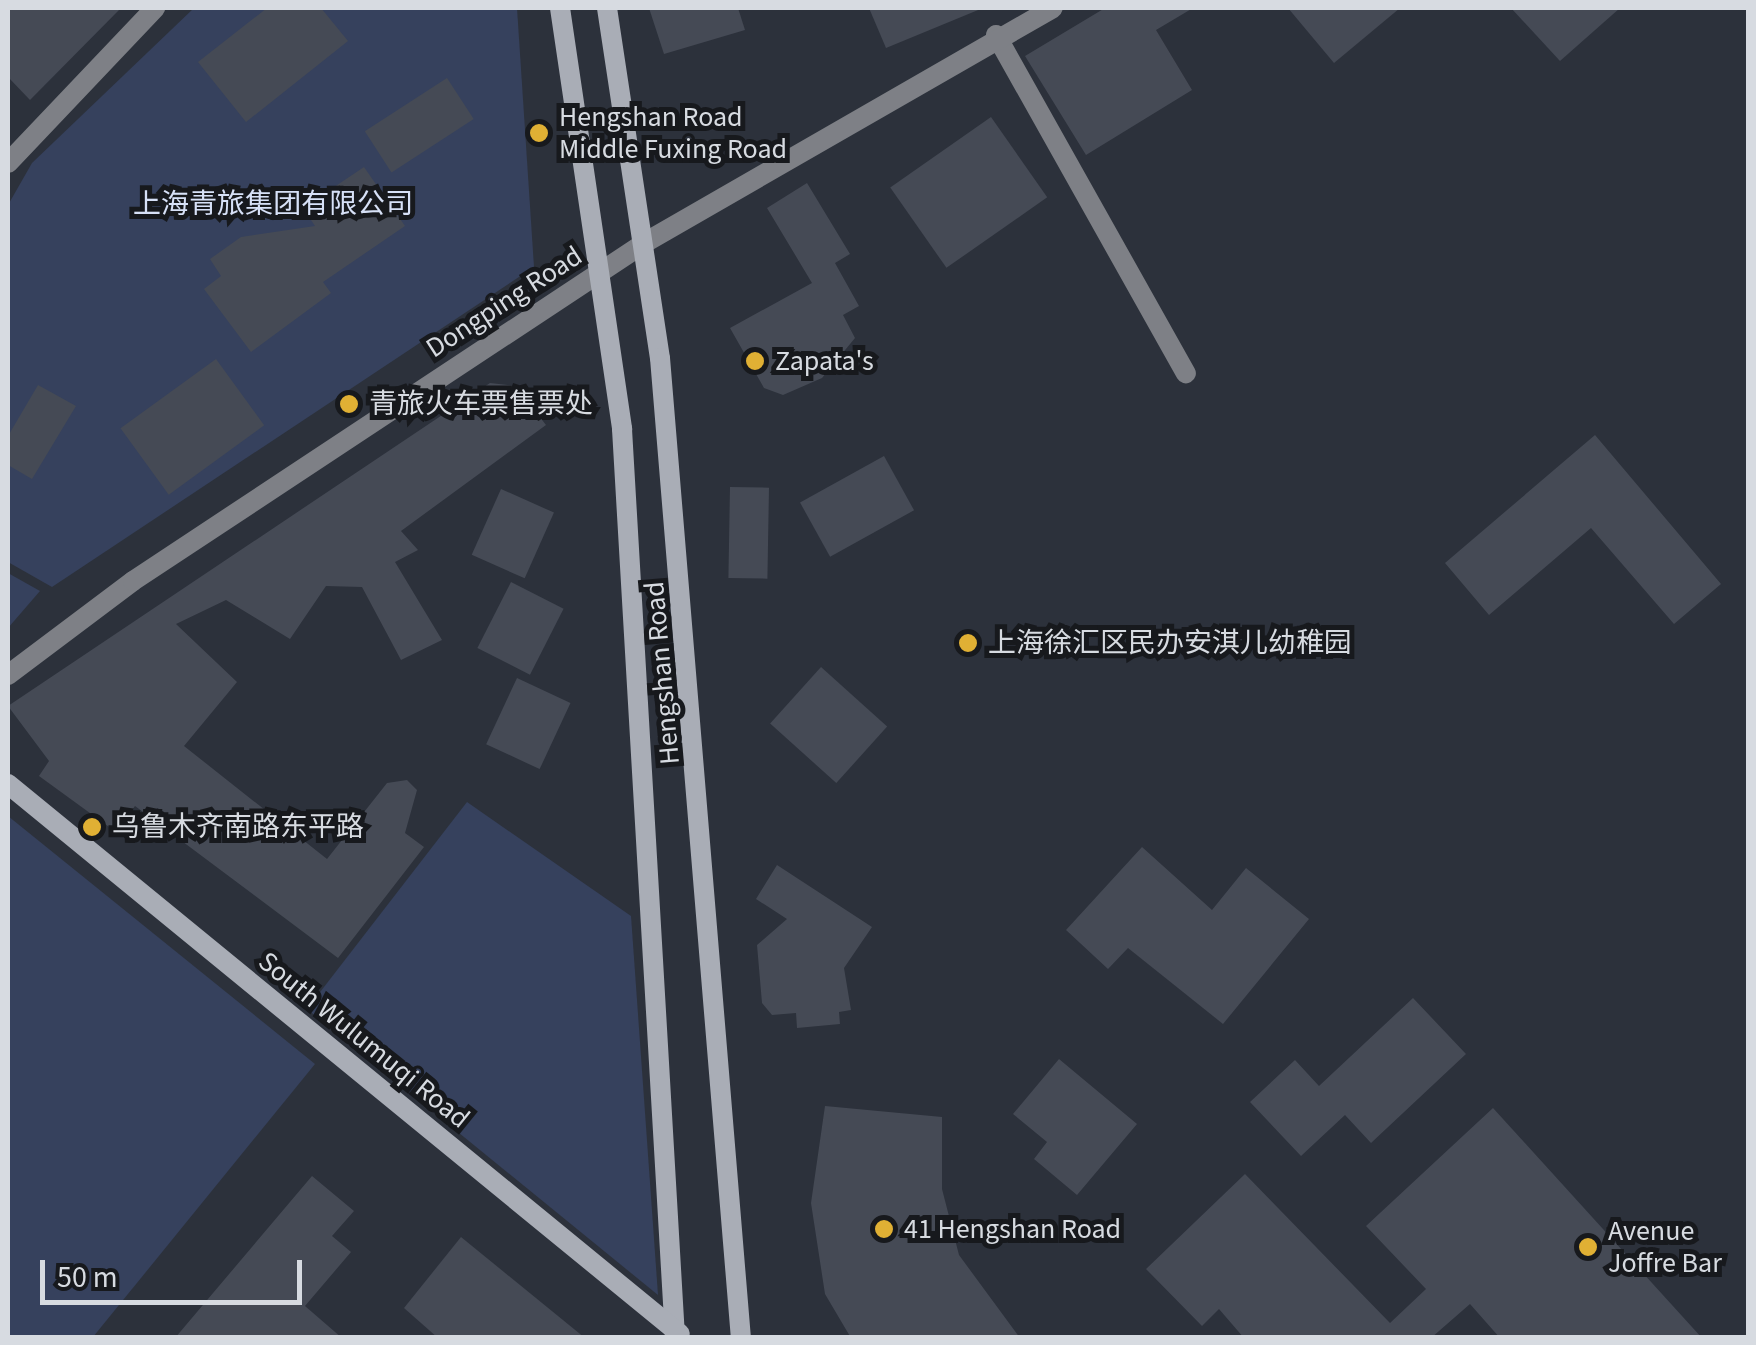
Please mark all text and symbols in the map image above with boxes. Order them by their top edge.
place label: Hengshan Road Middle Fuxing Road [559,100,787,166]
marker: Hengshan Road Middle Fuxing Road [528,122,550,144]
park label: 上海青旅集团有限公司 [133,187,413,221]
street label: Dongping Road [420,239,588,365]
place label: Zapata's [775,344,874,378]
marker: Zapata's [744,350,766,372]
place label: 青旅火车票售票处 [369,387,593,421]
marker: 青旅火车票售票处 [338,393,360,415]
street label: Hengshan Road [637,580,687,766]
place label: 上海徐汇区民办安淇儿幼稚园 [988,626,1352,660]
marker: 上海徐汇区民办安淇儿幼稚园 [957,632,979,654]
place label: 乌鲁木齐南路东平路 [112,810,364,844]
marker: 乌鲁木齐南路东平路 [81,816,103,838]
street label: South Wulumuqi Road [252,945,476,1135]
place label: 41 Hengshan Road [904,1212,1121,1246]
place label: Avenue Joffre Bar [1608,1214,1722,1280]
marker: 41 Hengshan Road [873,1218,895,1240]
marker: Avenue Joffre Bar [1577,1236,1599,1258]
scale bar [45,1240,308,1302]
text: 50 m [57,1256,118,1299]

